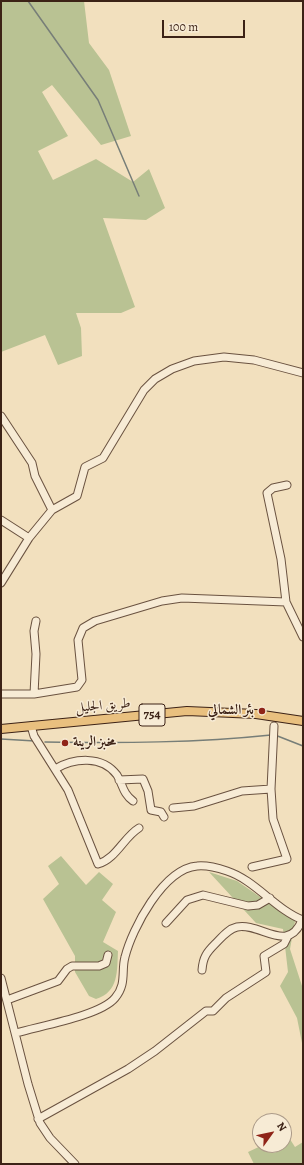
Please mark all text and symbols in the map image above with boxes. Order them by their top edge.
scale bar [164,12,247,38]
text: 100 m [169,19,198,35]
street label: طريق الجليل [75,695,131,717]
place label: بئر الشمالي [208,703,254,719]
road number: 754 [139,704,165,726]
marker: بئر الشمالي [257,706,267,716]
place label: مخبز الرينة [73,735,116,751]
marker: مخبز الرينة [60,738,70,748]
north arrow [252,1113,292,1153]
text: N [273,1119,290,1134]

